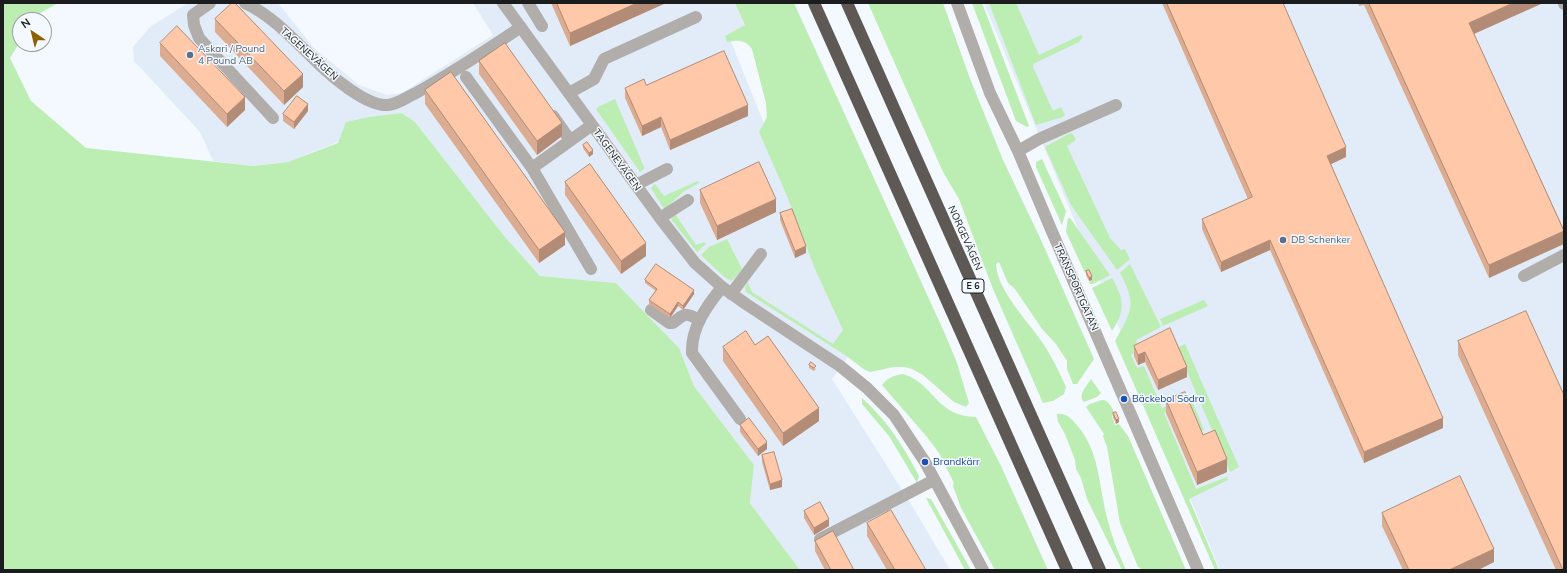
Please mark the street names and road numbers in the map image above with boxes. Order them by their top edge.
street label: TAGENEVÄGEN [278,25,340,83]
street label: TAGENEVÄGEN [591,127,643,193]
street label: NORGEVÄGEN [945,204,985,272]
street label: TRANSPORTGATAN [1051,241,1101,333]
road number: E 6 [962,279,984,293]

